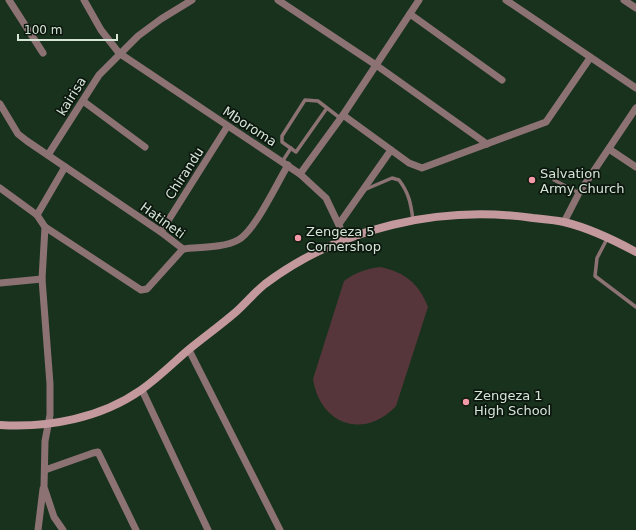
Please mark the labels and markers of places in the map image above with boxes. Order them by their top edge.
place label: Salvation Army Church [540,166,625,196]
marker: Salvation Army Church [527,175,537,185]
place label: Zengeza 5 Cornershop [306,224,381,254]
marker: Zengeza 5 Cornershop [293,233,303,243]
place label: Zengeza 1 High School [474,388,551,418]
marker: Zengeza 1 High School [461,397,471,407]

